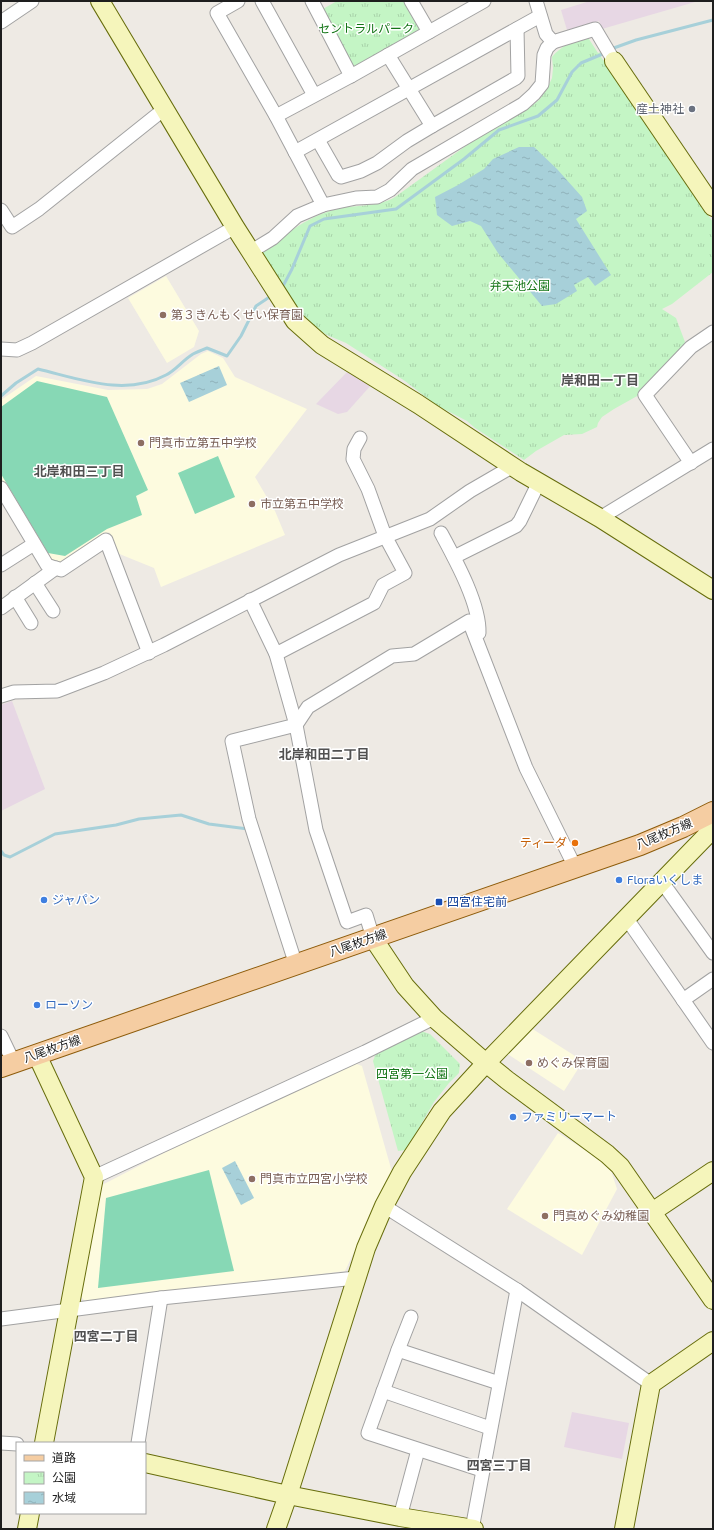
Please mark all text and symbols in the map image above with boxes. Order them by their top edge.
park label: セントラルパーク [318,21,414,35]
place label: 産土神社 [636,101,684,115]
marker: 産土神社 [687,104,697,114]
park label: 弁天池公園 [490,278,550,292]
place label: 第３きんもくせい保育園 [171,307,303,321]
marker: 第３きんもくせい保育園 [158,310,168,320]
district label: 岸和田一丁目 [561,372,639,388]
place label: 門真市立第五中学校 [149,435,257,449]
marker: 門真市立第五中学校 [136,438,146,448]
district label: 北岸和田三丁目 [33,463,125,479]
place label: 市立第五中学校 [260,496,344,510]
marker: 市立第五中学校 [247,499,257,509]
district label: 北岸和田二丁目 [278,746,370,762]
street label: 八尾枚方線 [633,815,694,851]
place label: ティーダ [520,835,567,849]
marker: ティーダ [570,838,580,848]
place label: Floraいくしま [627,872,703,886]
marker: Floraいくしま [614,875,624,885]
place label: ジャパン [52,892,100,906]
place label: 四宮住宅前 [447,894,507,908]
marker: ジャパン [39,895,49,905]
marker: 四宮住宅前 [434,897,444,907]
street label: 八尾枚方線 [327,926,388,958]
place label: ローソン [45,997,93,1011]
marker: ローソン [32,1000,42,1010]
street label: 八尾枚方線 [21,1032,82,1064]
place label: めぐみ保育園 [537,1055,609,1069]
marker: めぐみ保育園 [524,1058,534,1068]
park label: 四宮第一公園 [376,1066,448,1080]
place label: ファミリーマート [521,1109,617,1123]
marker: ファミリーマート [508,1112,518,1122]
place label: 門真市立四宮小学校 [260,1171,368,1185]
marker: 門真市立四宮小学校 [247,1174,257,1184]
place label: 門真めぐみ幼稚園 [553,1208,649,1222]
marker: 門真めぐみ幼稚園 [540,1211,550,1221]
district label: 四宮二丁目 [73,1328,139,1344]
legend [16,1442,146,1514]
text: 道路 [52,1450,76,1464]
district label: 四宮三丁目 [466,1457,532,1473]
text: 公園 [52,1470,76,1484]
text: 水域 [52,1490,76,1504]

